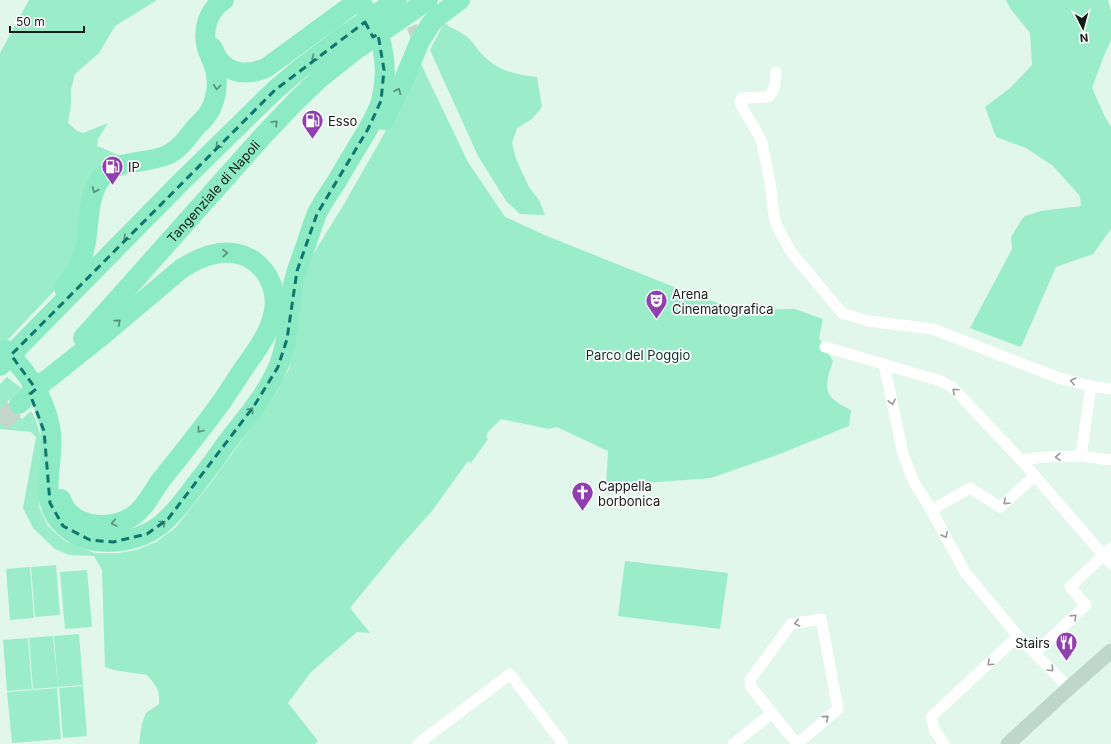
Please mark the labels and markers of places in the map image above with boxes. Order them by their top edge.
fuel station icon: Esso [300,108,326,141]
place label: Esso [328,113,358,129]
fuel station icon: IP [99,154,125,187]
place label: IP [128,159,140,175]
place label: Arena Cinematografica [672,286,774,317]
theatre icon: Arena Cinematografica [643,288,669,321]
place label: Cappella borbonica [598,478,660,509]
church icon: Cappella borbonica [569,480,595,513]
restaurant icon: Stairs [1053,630,1079,663]
place label: Stairs [1015,635,1050,651]

